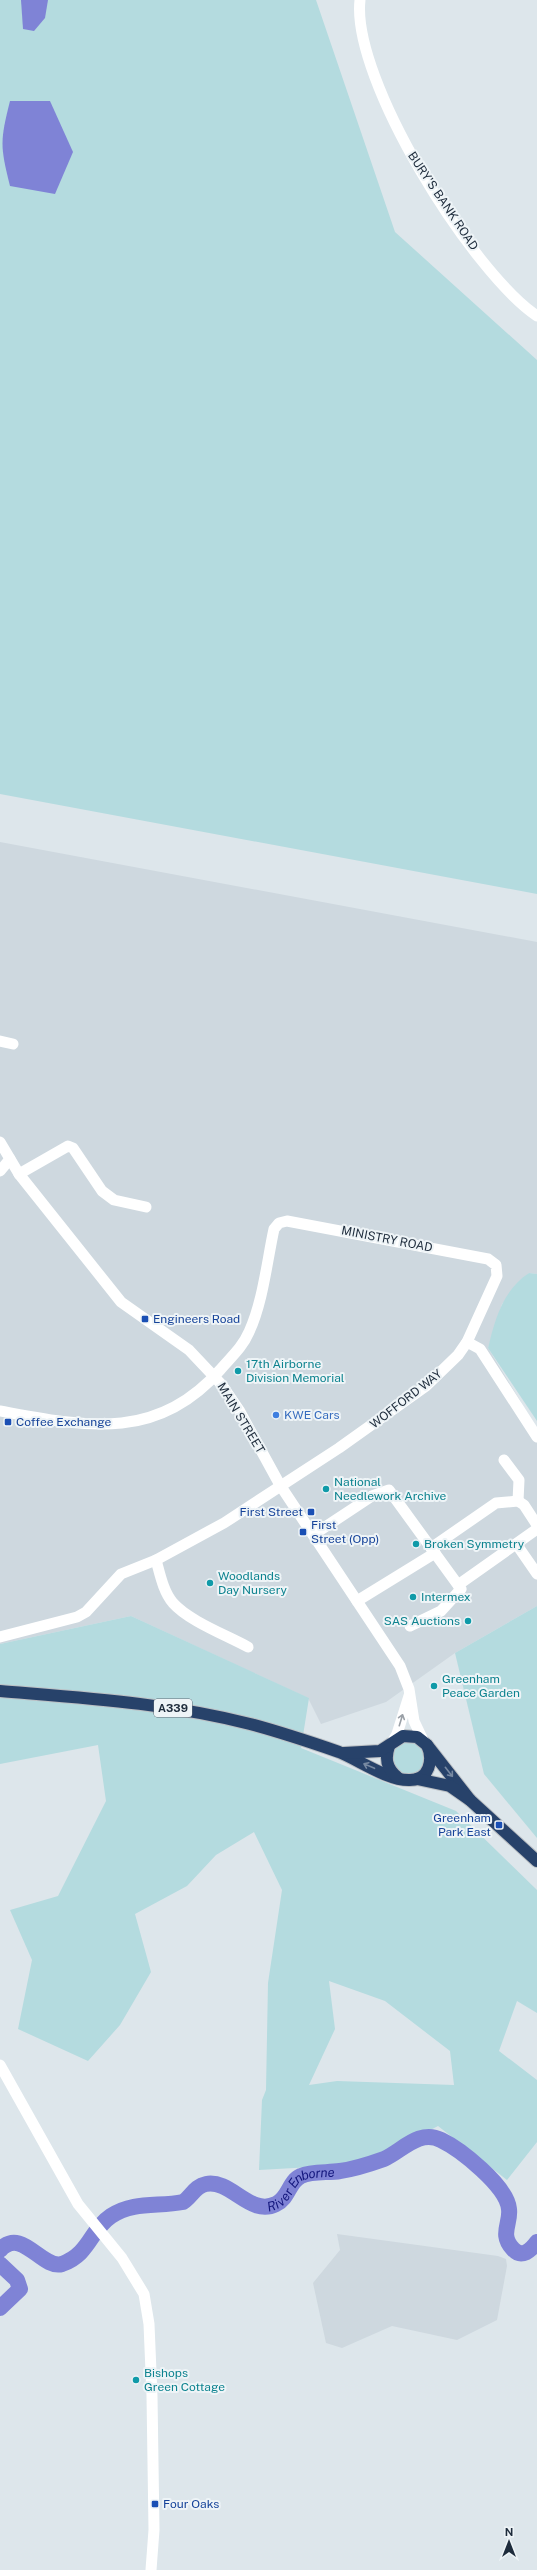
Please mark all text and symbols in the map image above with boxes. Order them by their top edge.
street label: BURY'S BANK ROAD [405,149,481,253]
street label: MINISTRY ROAD [340,1223,434,1255]
place label: Engineers Road [153,1312,240,1326]
marker: Engineers Road [140,1314,150,1324]
place label: 17th Airborne Division Memorial [246,1357,345,1385]
marker: 17th Airborne Division Memorial [233,1366,243,1376]
street label: WOFFORD WAY [367,1366,445,1431]
street label: MAIN STREET [214,1380,268,1456]
place label: KWE Cars [284,1408,340,1422]
marker: KWE Cars [271,1410,281,1420]
place label: Coffee Exchange [16,1415,111,1429]
marker: Coffee Exchange [3,1417,13,1427]
place label: National Needlework Archive [334,1475,447,1503]
marker: National Needlework Archive [321,1484,331,1494]
place label: First Street [240,1505,303,1519]
marker: First Street [306,1507,316,1517]
place label: First Street (Opp) [311,1518,379,1546]
marker: First Street (Opp) [298,1527,308,1537]
place label: Broken Symmetry [424,1537,525,1551]
marker: Broken Symmetry [411,1539,421,1549]
place label: Woodlands Day Nursery [218,1569,288,1597]
marker: Woodlands Day Nursery [205,1578,215,1588]
place label: Intermex [421,1590,471,1604]
marker: Intermex [408,1592,418,1602]
place label: SAS Auctions [384,1614,460,1628]
marker: SAS Auctions [463,1616,473,1626]
place label: Greenham Peace Garden [442,1672,520,1700]
marker: Greenham Peace Garden [429,1681,439,1691]
road number: A339 [154,1699,192,1717]
one-way arrow [398,1714,405,1727]
one-way arrow [364,1762,376,1770]
one-way arrow [445,1767,453,1778]
place label: Greenham Park East [433,1811,491,1839]
marker: Greenham Park East [494,1820,504,1830]
water label: River Enborne [265,2164,335,2214]
place label: Bishops Green Cottage [144,2366,225,2394]
marker: Bishops Green Cottage [131,2375,141,2385]
place label: Four Oaks [163,2497,219,2511]
marker: Four Oaks [150,2499,160,2509]
north arrow [489,2522,529,2562]
text: N [505,2526,513,2538]

